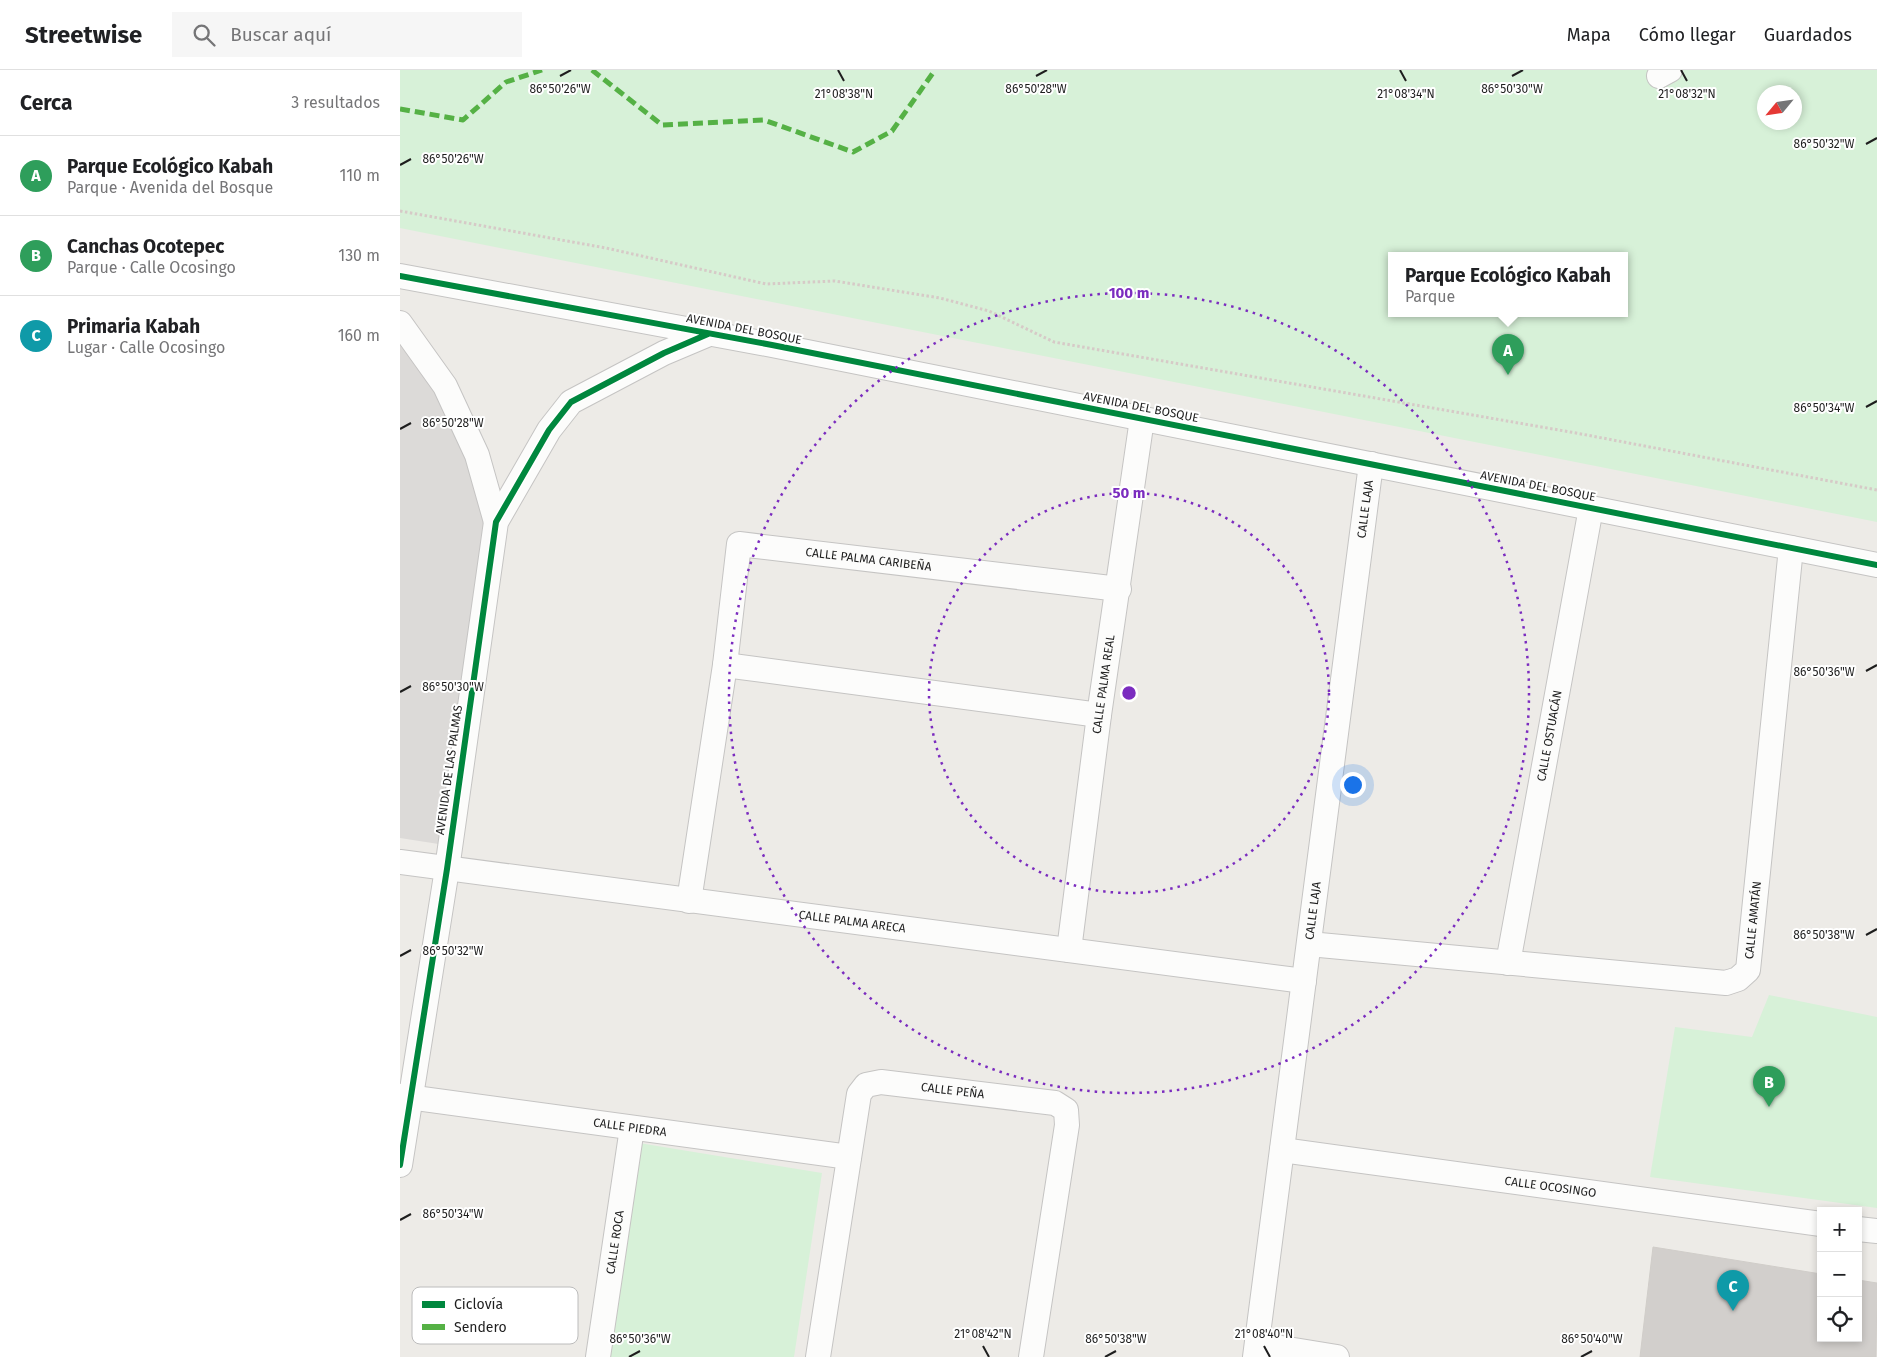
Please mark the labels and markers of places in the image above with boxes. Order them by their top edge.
pin: A [1492,334,1524,375]
centre of rings [1120,684,1138,702]
pin: B [1753,1066,1785,1107]
pin: C [1717,1270,1749,1311]

